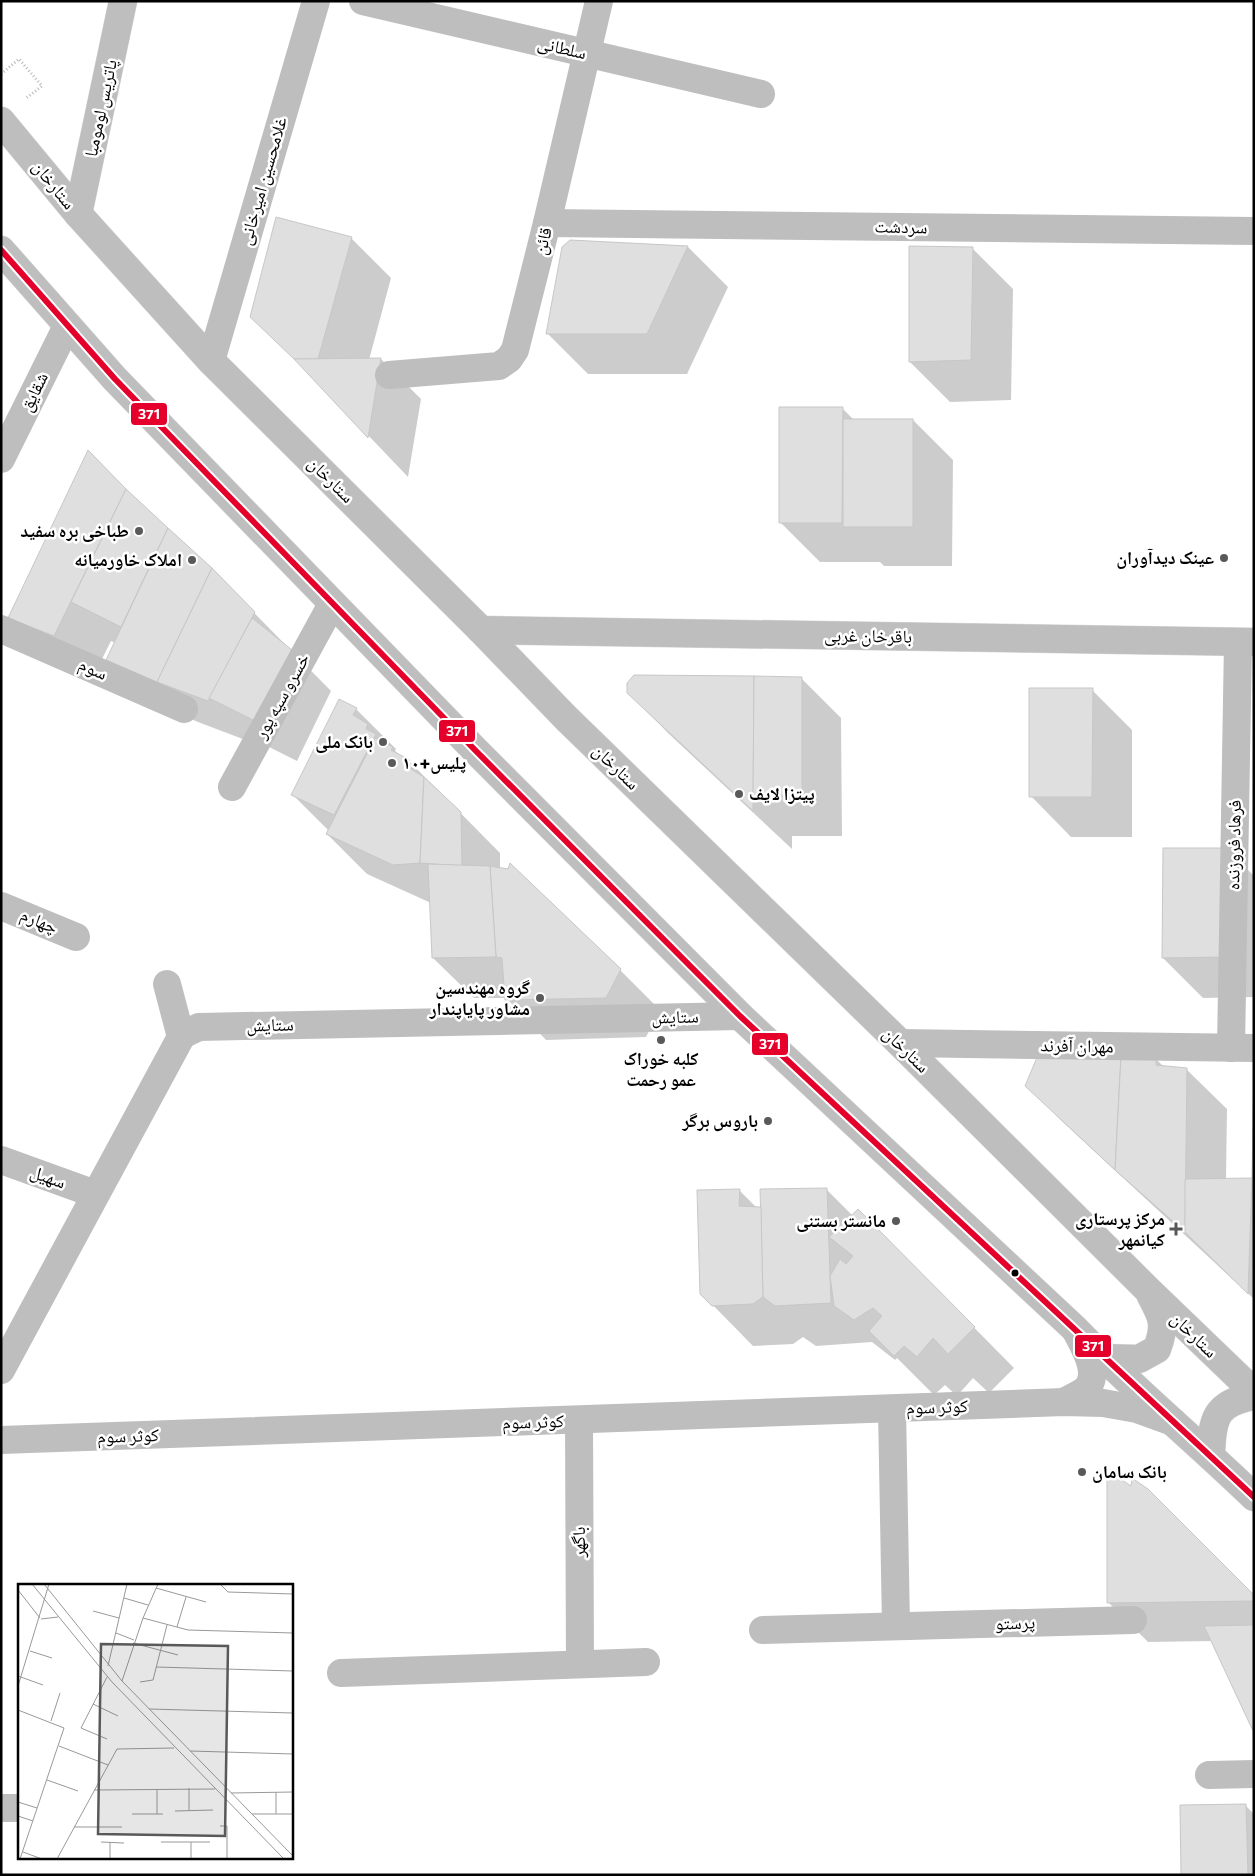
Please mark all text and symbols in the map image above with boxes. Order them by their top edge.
street label: سلطانی [535,31,589,64]
street label: پاتریس لومومبا [79,57,122,159]
street label: غلامحسین امیرخانی [233,114,292,248]
street label: ستارخان [28,156,81,214]
street label: سردشت [874,215,928,237]
street label: قائن [528,225,557,257]
street label: شقایق [14,368,53,415]
line badge: 371 [130,402,168,426]
text: 371 [138,405,160,422]
street label: ستارخان [303,452,359,508]
place label: طباخی بره سفید [20,519,129,542]
marker: طباخی بره سفید [133,525,145,537]
place label: عینک دیدآوران [1116,546,1214,569]
place label: املاک خاورمیانه [74,548,182,570]
marker: عینک دیدآوران [1218,552,1230,564]
marker: املاک خاورمیانه [186,554,198,566]
street label: باقرخان غربی [824,623,912,648]
street label: خسرو سپه پور [248,649,315,743]
street label: سوم [75,652,111,686]
line badge: 371 [438,719,476,743]
text: 371 [446,722,468,739]
place label: بانک ملی [315,730,373,753]
marker: بانک ملی [377,736,389,748]
street label: ستارخان [588,739,645,794]
place label: پلیس+۱۰ [402,751,466,774]
marker: پلیس+۱۰ [386,757,398,769]
place label: پیتزا لایف [749,782,815,805]
marker: پیتزا لایف [733,788,745,800]
street label: فرهاد فروزنده [1221,800,1245,890]
street label: چهارم [17,902,61,940]
place label: گروه مهندسین مشاور پایاپندار [429,976,530,1020]
marker: گروه مهندسین مشاور پایاپندار [534,992,546,1004]
street label: ستایش [651,1005,699,1028]
street label: ستایش [246,1013,294,1036]
street label: ستارخان [878,1022,935,1077]
line badge: 371 [751,1032,789,1056]
street label: مهران آفرند [1040,1033,1114,1058]
marker: کلبه خوراک عمو رحمت [655,1034,667,1046]
text: 371 [759,1035,781,1052]
place label: کلبه خوراک عمو رحمت [623,1047,699,1090]
place label: باروس برگر [681,1109,758,1132]
marker: باروس برگر [762,1115,774,1127]
street label: سهیل [27,1160,69,1193]
place label: مرکز پرستاری کیانمهر [1075,1207,1165,1250]
place label: مانستر بستنی [796,1209,886,1232]
marker: مانستر بستنی [890,1215,902,1227]
marker: مرکز پرستاری کیانمهر [1169,1222,1183,1236]
unlabelled marker [1010,1268,1020,1278]
street label: ستارخان [1166,1307,1223,1362]
line badge: 371 [1074,1334,1112,1358]
text: 371 [1082,1337,1104,1354]
street label: کوثر سوم [906,1394,969,1420]
street label: کوثر سوم [502,1409,565,1435]
street label: کوثر سوم [97,1423,160,1449]
place label: بانک سامان [1092,1460,1167,1483]
marker: بانک سامان [1076,1466,1088,1478]
street label: باگهر [567,1526,590,1559]
inset map [18,1584,292,1858]
street label: پرستو [994,1610,1035,1635]

